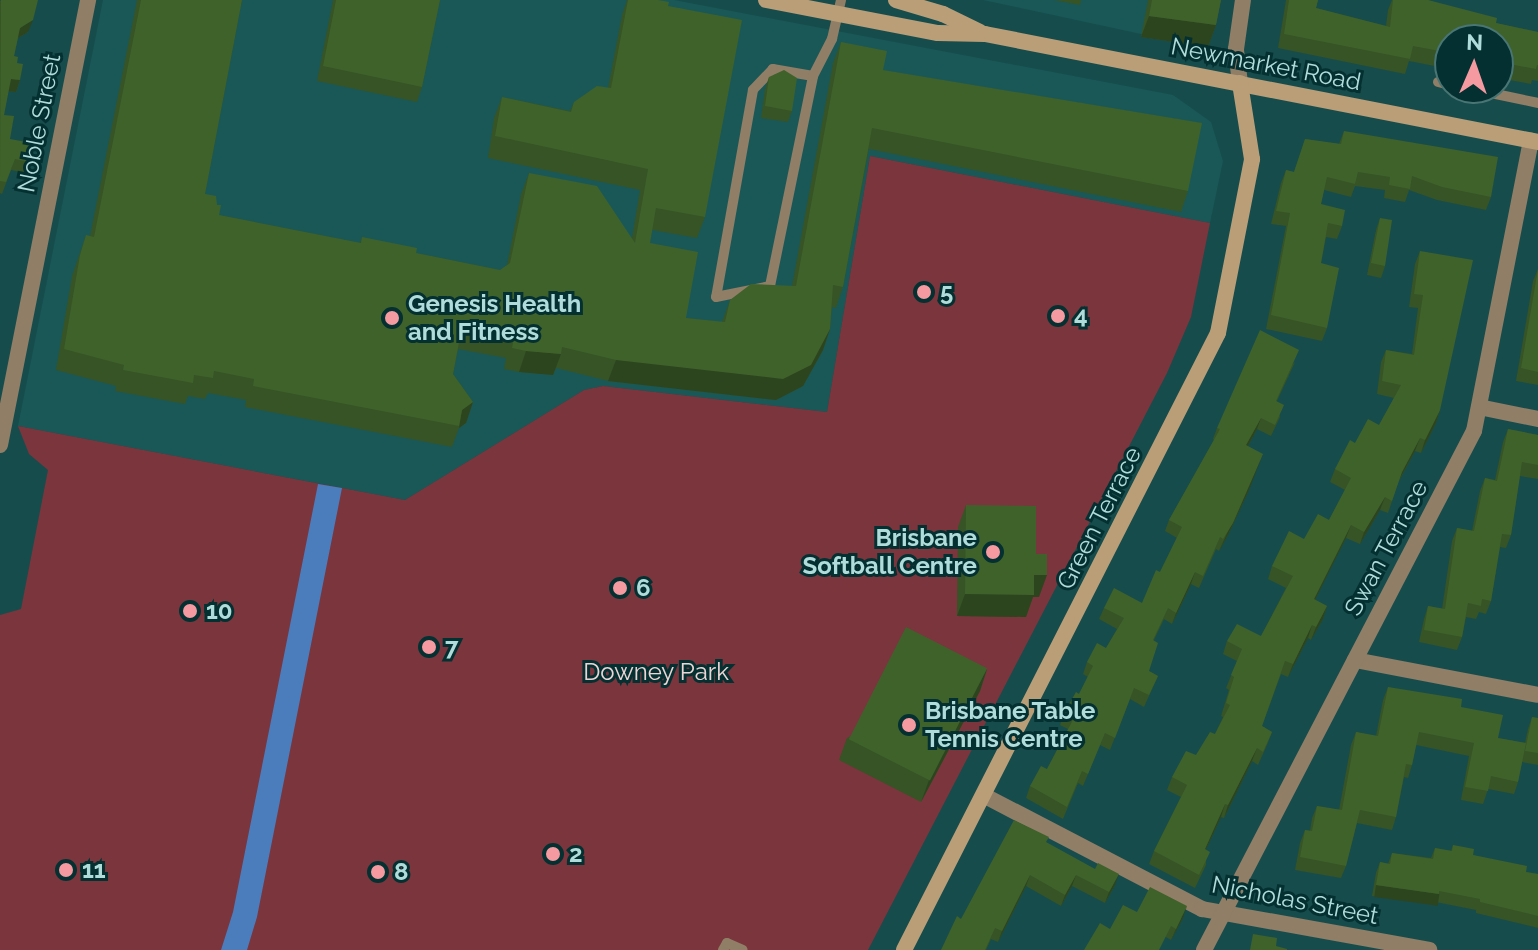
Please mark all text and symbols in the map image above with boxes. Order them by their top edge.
north arrow [1434,24,1514,104]
text: N [1466,29,1484,55]
street label: Newmarket Road [1169,31,1363,97]
street label: Noble Street [11,51,67,195]
place label: 5 [940,278,953,306]
marker: 5 [915,283,933,301]
place label: Genesis Health and Fitness [408,290,581,346]
place label: 4 [1074,302,1088,330]
marker: 4 [1049,307,1067,325]
marker: Genesis Health and Fitness [383,309,401,327]
street label: Green Terrace [1051,442,1147,594]
street label: Swan Terrace [1338,475,1434,621]
place label: Brisbane Softball Centre [802,524,977,580]
marker: Brisbane Softball Centre [984,543,1002,561]
place label: 6 [636,574,651,602]
marker: 6 [611,579,629,597]
place label: 10 [206,597,233,625]
marker: 10 [181,602,199,620]
place label: 7 [445,633,458,661]
marker: 7 [420,638,438,656]
park label: Downey Park [583,658,729,686]
place label: Brisbane Table Tennis Centre [925,697,1096,753]
marker: Brisbane Table Tennis Centre [900,716,918,734]
place label: 2 [569,840,583,868]
marker: 2 [544,845,562,863]
place label: 11 [82,856,106,884]
place label: 8 [394,858,408,886]
marker: 11 [57,861,75,879]
marker: 8 [369,863,387,881]
street label: Nicholas Street [1209,870,1381,930]

